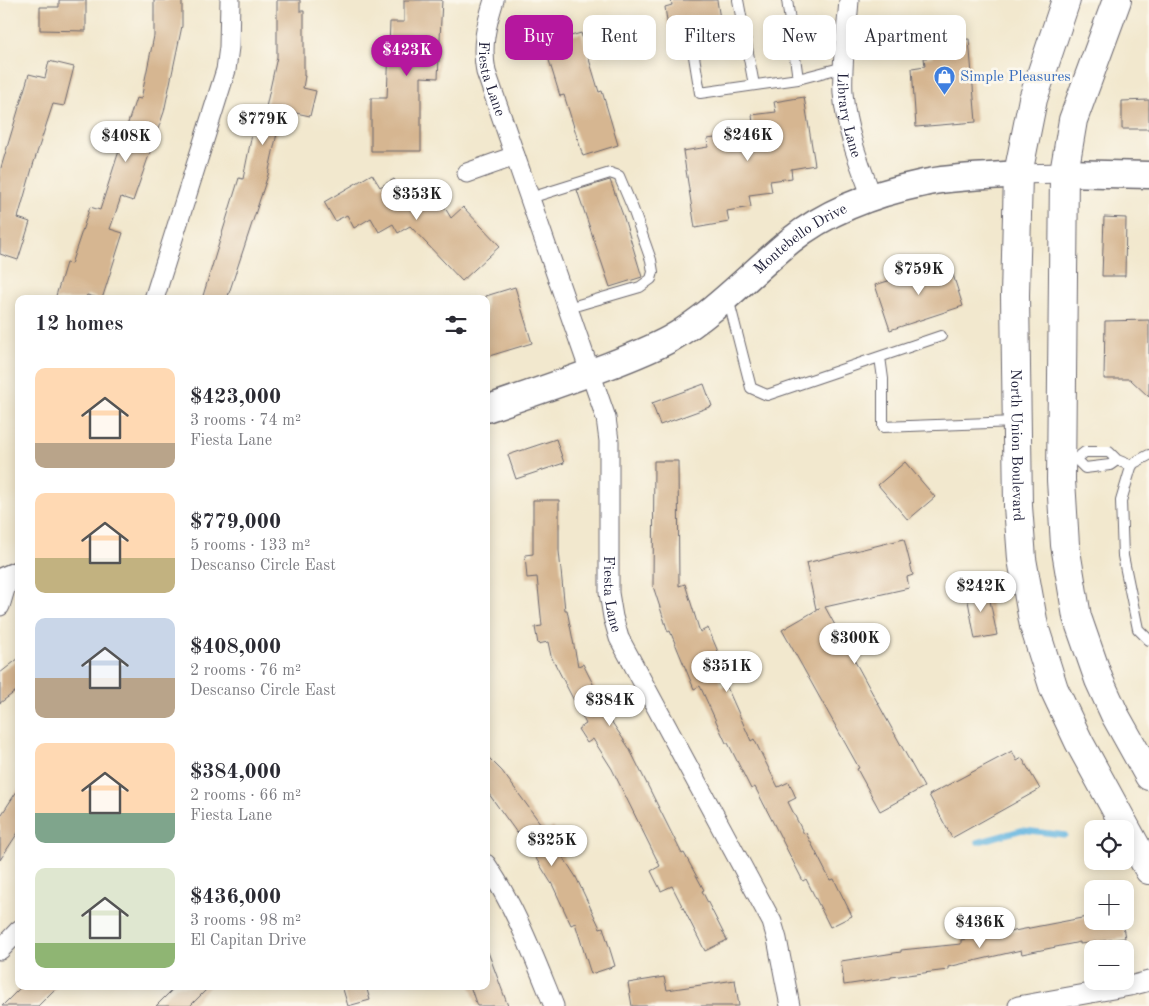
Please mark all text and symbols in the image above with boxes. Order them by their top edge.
chip: Buy [505,15,573,60]
chip: Rent [583,15,656,60]
chip: Filters [666,15,753,60]
chip: New [763,15,836,60]
chip: Apartment [846,15,966,60]
pin: $423K [372,34,442,77]
street label: Fiesta Lane [475,41,507,119]
text: $423K [382,43,432,59]
shop icon: Simple Pleasures [932,64,956,95]
place label: Simple Pleasures [960,70,1071,85]
street label: Library Lane [834,73,863,160]
pin: $779K [228,104,298,146]
text: $779K [238,112,288,128]
pin: $408K [91,120,161,163]
pin: $246K [713,120,783,162]
text: $246K [723,128,773,144]
text: $408K [101,129,151,145]
pin: $353K [382,178,452,221]
text: $353K [392,187,442,203]
street label: Montebello Drive [752,202,849,278]
pin: $759K [884,254,954,296]
text: $759K [894,262,944,278]
icon: filters [442,311,470,339]
text: 12 homes [35,314,123,335]
street label: North Union Boulevard [1007,369,1025,522]
text: $423,000 [190,387,281,408]
icon: home [75,388,135,448]
text: 3 rooms · 74 m² [190,413,301,429]
text: Fiesta Lane [190,433,272,449]
text: $779,000 [190,512,281,533]
icon: home [75,513,135,573]
text: 5 rooms · 133 m² [190,538,310,554]
street label: Fiesta Lane [600,556,623,634]
text: Descanso Circle East [190,558,336,574]
pin: $242K [946,570,1016,613]
text: $242K [956,579,1006,595]
pin: $300K [820,622,890,665]
text: $300K [830,631,880,647]
text: $408,000 [190,637,281,658]
icon: home [75,638,135,698]
pin: $351K [692,650,762,693]
text: $351K [702,659,752,675]
text: 2 rooms · 76 m² [190,663,301,679]
text: Descanso Circle East [190,683,336,699]
pin: $384K [575,684,645,727]
text: $384K [585,693,635,709]
text: $384,000 [190,762,281,783]
icon: home [75,763,135,823]
text: 2 rooms · 66 m² [190,788,301,804]
text: Fiesta Lane [190,808,272,824]
map controls [1084,820,1134,990]
button: locate [1084,820,1134,870]
pin: $325K [517,824,587,867]
text: $325K [527,833,577,849]
button: + [1084,880,1134,930]
text: $436,000 [190,887,281,908]
icon: home [75,888,135,948]
pin: $436K [945,906,1015,949]
text: 3 rooms · 98 m² [190,913,301,929]
text: $436K [955,915,1005,931]
text: El Capitan Drive [190,933,306,949]
button: − [1084,940,1134,990]

